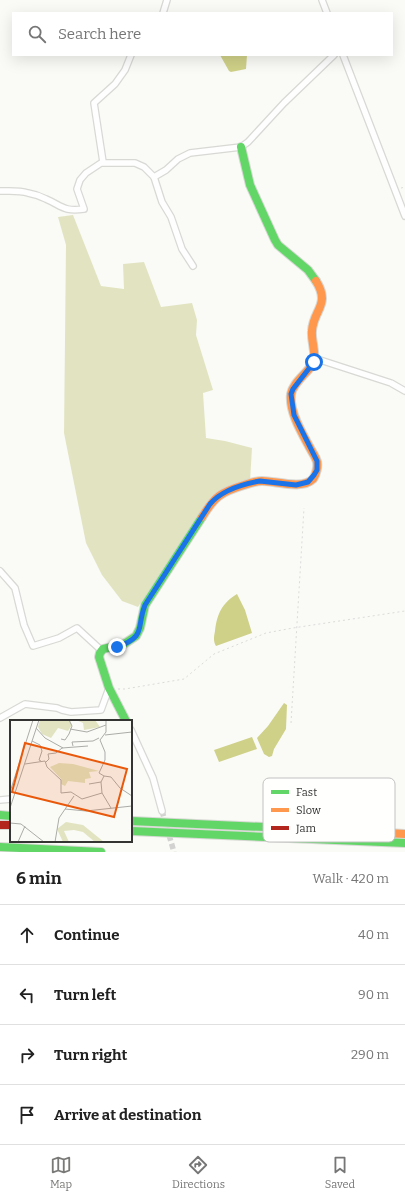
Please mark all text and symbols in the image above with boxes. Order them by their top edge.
search box [12,12,393,56]
icon: search [26,23,48,45]
text: Search here [58,25,141,43]
route start [305,353,323,371]
route end [108,638,126,656]
inset map [10,720,132,842]
legend [263,778,395,842]
text: Fast [296,786,317,799]
text: Slow [296,804,321,817]
text: Jam [295,822,316,835]
text: 6 min [16,868,62,889]
text: Walk · 420 m [313,871,389,886]
icon: ahead [16,924,38,946]
text: Continue [54,926,120,944]
text: 40 m [358,927,389,942]
icon: left [16,984,38,1006]
text: Turn left [54,986,116,1004]
text: 90 m [358,987,389,1002]
icon: right [16,1044,38,1066]
text: Turn right [54,1046,127,1064]
text: 290 m [351,1047,389,1062]
icon: arrive [16,1104,38,1126]
text: Arrive at destination [54,1106,201,1124]
tab: Map [50,1154,72,1191]
tab: Directions [172,1154,225,1191]
tab: Saved [325,1154,355,1191]

